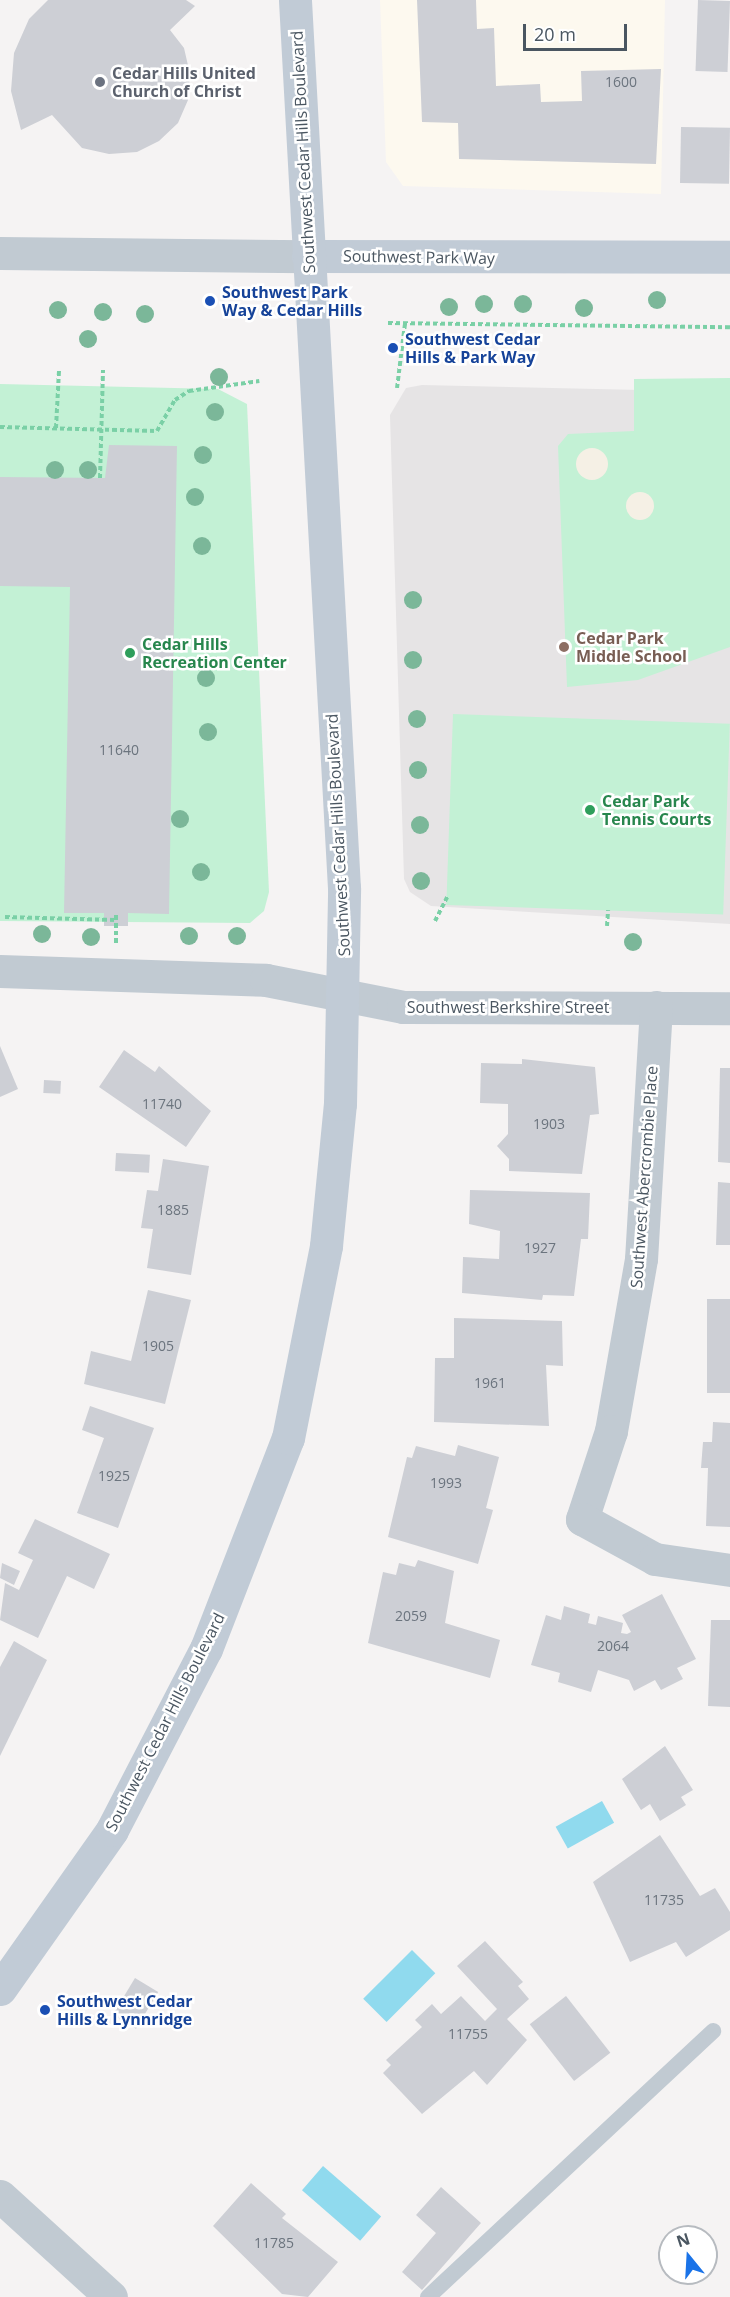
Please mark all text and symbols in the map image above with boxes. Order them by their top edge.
scale bar [526,12,630,50]
text: 20 m [534,22,576,46]
street label: Southwest Cedar Hills Boulevard [287,30,319,274]
place label: Cedar Hills United Church of Christ [112,63,256,101]
house number: 1600 [605,74,637,90]
marker: Cedar Hills United Church of Christ [93,75,107,89]
street label: Southwest Park Way [343,246,495,268]
place label: Southwest Park Way & Cedar Hills [222,282,362,320]
marker: Southwest Park Way & Cedar Hills [203,294,217,308]
place label: Southwest Cedar Hills & Park Way [405,329,541,367]
marker: Southwest Cedar Hills & Park Way [386,341,400,355]
place label: Cedar Park Middle School [576,628,687,666]
place label: Cedar Hills Recreation Center [142,634,287,672]
marker: Cedar Park Middle School [557,640,571,654]
marker: Cedar Hills Recreation Center [123,646,137,660]
street label: Southwest Cedar Hills Boulevard [322,713,354,957]
house number: 11640 [99,742,139,758]
place label: Cedar Park Tennis Courts [602,791,712,829]
marker: Cedar Park Tennis Courts [583,803,597,817]
street label: Southwest Berkshire Street [407,997,609,1017]
street label: Southwest Abercrombie Place [627,1065,661,1289]
house number: 11740 [142,1096,182,1112]
house number: 1903 [533,1116,565,1132]
house number: 1885 [157,1202,189,1218]
house number: 1927 [524,1240,556,1256]
house number: 1905 [142,1338,174,1354]
house number: 1961 [474,1375,506,1391]
house number: 1925 [98,1468,130,1484]
house number: 1993 [430,1475,462,1491]
house number: 2059 [395,1608,427,1624]
street label: Southwest Cedar Hills Boulevard [101,1610,229,1834]
house number: 2064 [597,1638,629,1654]
house number: 11735 [644,1892,684,1908]
place label: Southwest Cedar Hills & Lynnridge [57,1991,193,2029]
marker: Southwest Cedar Hills & Lynnridge [38,2003,52,2017]
house number: 11755 [448,2026,488,2042]
north arrow [658,2225,718,2285]
text: N [673,2227,693,2252]
house number: 11785 [254,2235,294,2251]

